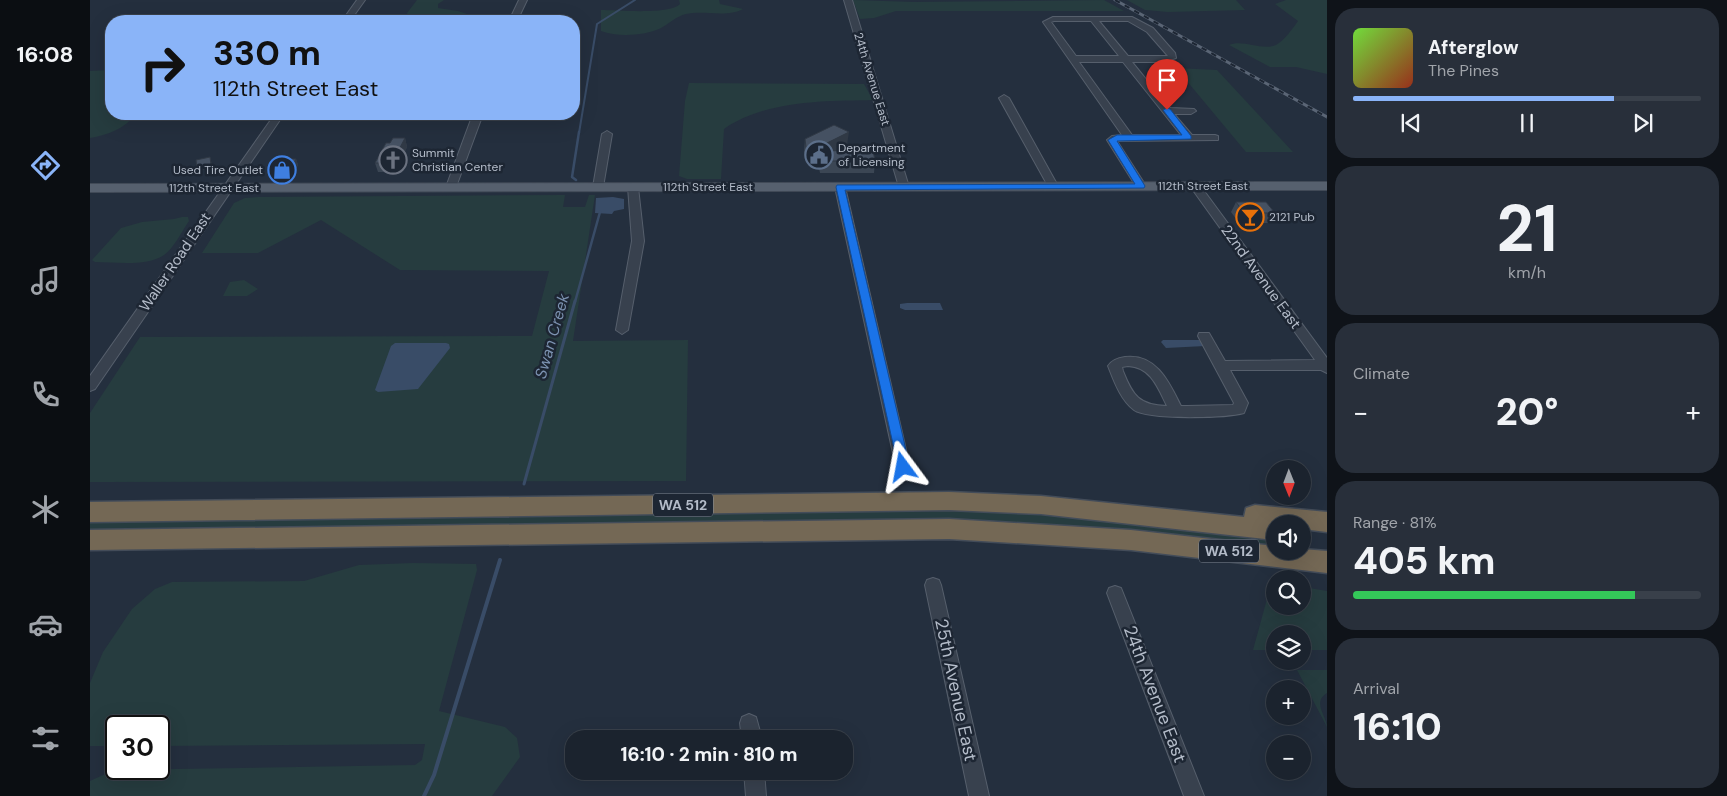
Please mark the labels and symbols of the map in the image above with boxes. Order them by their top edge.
street label: 24th Avenue East [850,31,894,128]
pin [1146,59,1188,110]
public building icon: Department of Licensing [804,140,834,170]
place label: Department of Licensing [838,140,906,170]
church icon: Summit Christian Center [378,145,408,175]
place label: Summit Christian Center [412,145,503,175]
shop icon: Used Tire Outlet [267,155,297,185]
place label: Used Tire Outlet [173,162,263,178]
street label: 112th Street East [1158,178,1248,194]
street label: 112th Street East [663,179,753,195]
street label: 112th Street East [169,180,259,196]
bar icon: 2121 Pub [1235,202,1265,232]
street label: Waller Road East [134,209,216,315]
place label: 2121 Pub [1269,209,1315,225]
street label: 22nd Avenue East [1216,221,1306,333]
water label: Swan Creek [530,290,574,381]
position arrow [876,440,928,492]
north arrow [1266,460,1311,505]
road number: WA 512 [653,494,713,516]
road number: WA 512 [1199,540,1259,562]
street label: 25th Avenue East [929,617,983,763]
street label: 24th Avenue East [1118,622,1192,766]
speed limit sign: 30 [105,715,170,780]

